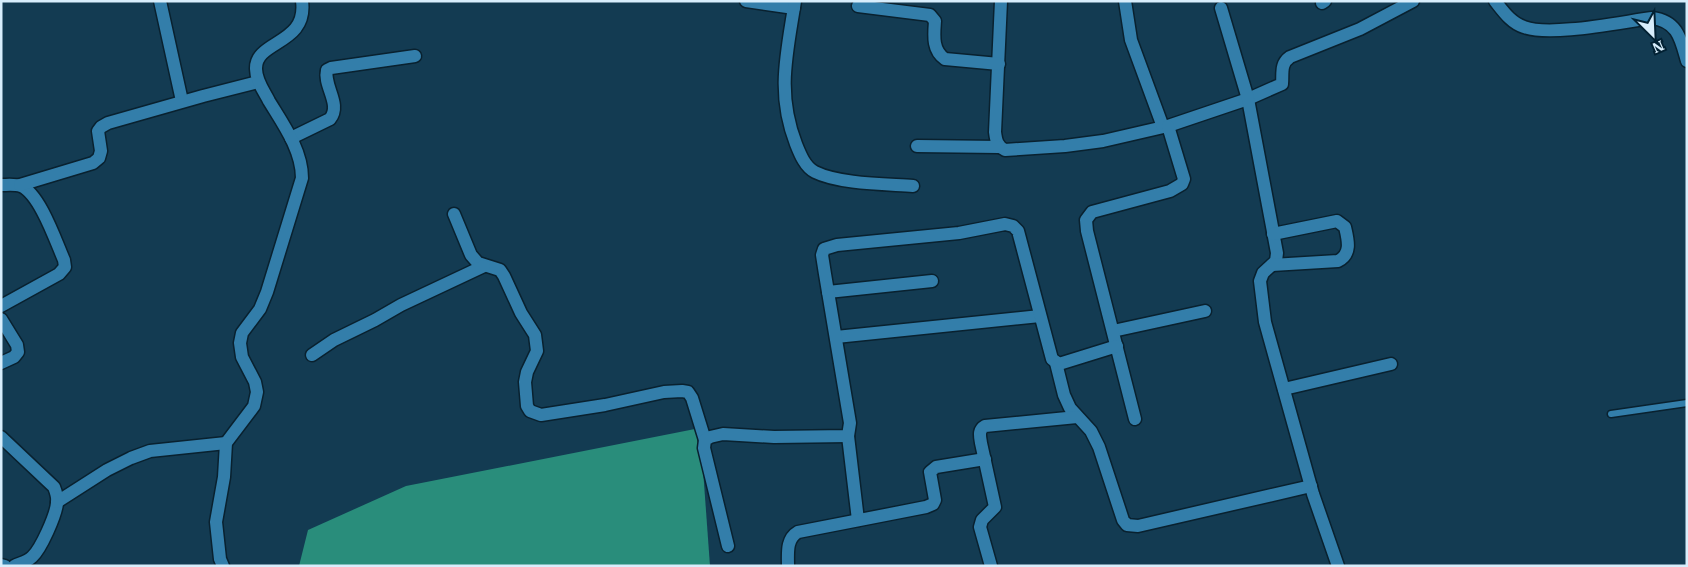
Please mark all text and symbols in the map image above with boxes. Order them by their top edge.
north arrow [1628,10,1678,60]
text: N [1650,36,1667,57]

